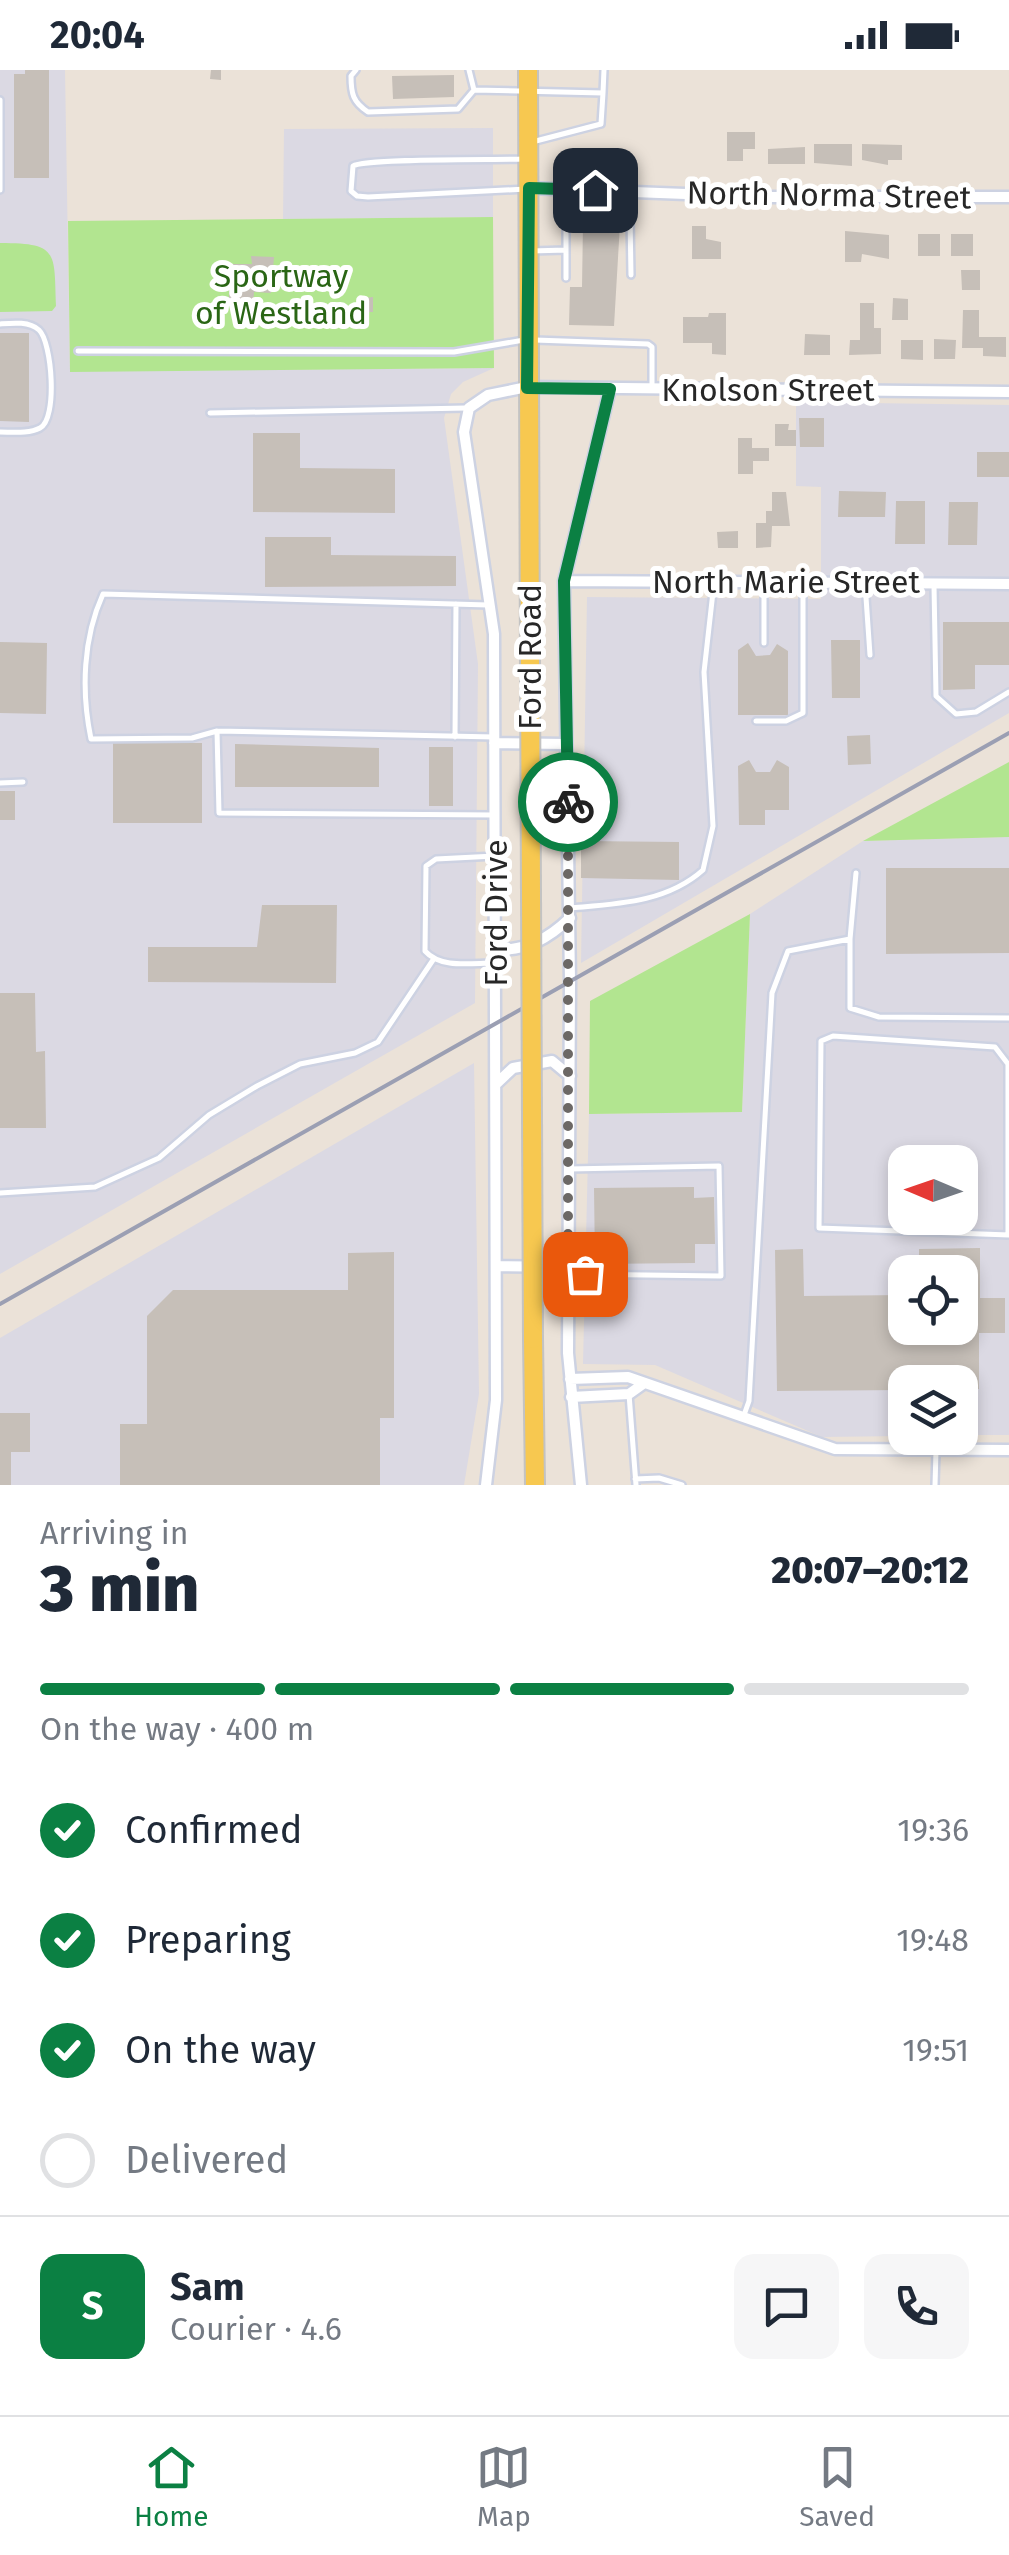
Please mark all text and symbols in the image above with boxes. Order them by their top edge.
text: 20:04 [50,12,145,58]
pin [553,148,638,233]
icon: home [568,163,623,218]
street label: North Norma Street [686,174,972,216]
park label: Sportway of Westland [195,257,367,332]
street label: Knolson Street [661,371,875,409]
street label: North Marie Street [652,563,920,601]
street label: Ford Road [511,584,549,730]
courier [518,752,618,852]
icon: bike [541,775,596,830]
street label: Ford Drive [477,839,515,987]
north arrow [888,1145,978,1235]
map controls [888,1145,978,1455]
pin [543,1232,628,1317]
icon: bag [558,1247,613,1302]
button: locate [888,1255,978,1345]
button: layers [888,1365,978,1455]
text: Arriving in [40,1514,188,1552]
text: 20:07–20:12 [771,1547,969,1593]
text: 3 min [40,1550,199,1628]
text: On the way · 400 m [40,1710,314,1748]
icon: check [40,1803,95,1858]
text: Confirmed [125,1807,303,1853]
text: 19:36 [897,1811,969,1849]
icon: check [40,1913,95,1968]
text: Preparing [125,1917,291,1963]
text: 19:48 [896,1921,969,1959]
icon: check [40,2023,95,2078]
text: On the way [125,2027,316,2073]
text: 19:51 [902,2031,969,2069]
text: Delivered [125,2137,288,2183]
button: chat [734,2254,839,2359]
button: phone [864,2254,969,2359]
text: Sam [170,2264,245,2310]
text: S [82,2283,103,2329]
text: Courier · 4.6 [170,2310,342,2348]
tab: Home [134,2440,209,2533]
tab: Map [476,2440,531,2533]
tab: Saved [799,2440,875,2533]

